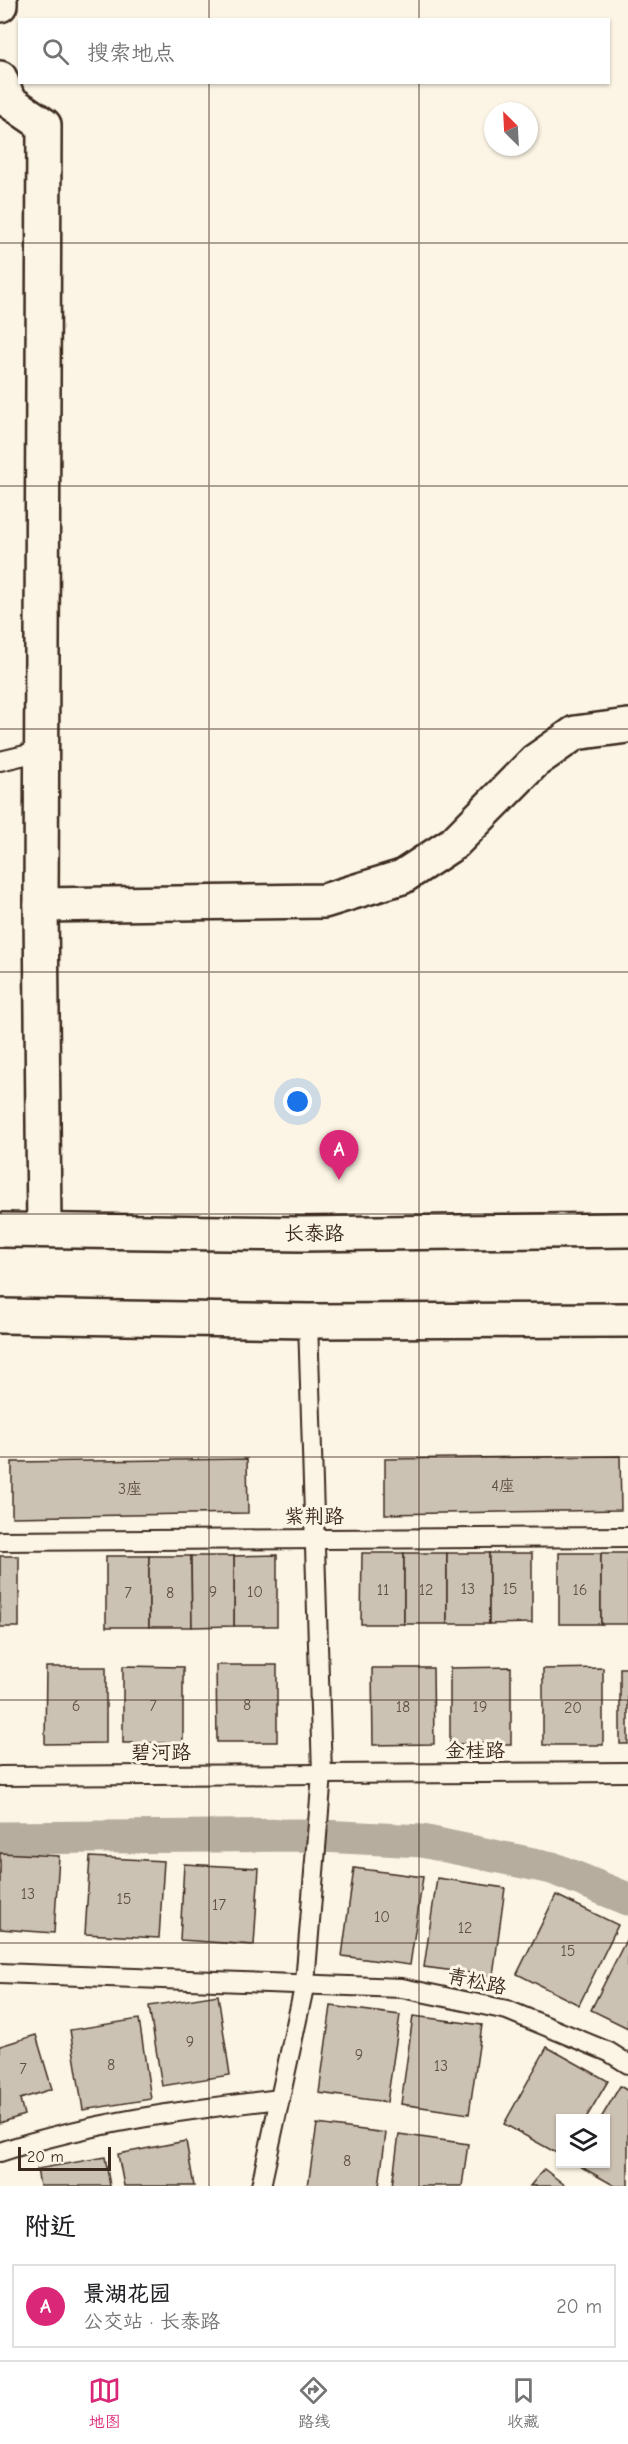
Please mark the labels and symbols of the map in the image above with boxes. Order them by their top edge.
north arrow [484,102,538,156]
your location [283,1087,312,1116]
pin: A [320,1130,358,1180]
street label: 长泰路 [284,1222,345,1245]
house number: 4座 [491,1477,515,1495]
house number: 3座 [118,1480,142,1498]
street label: 紫荆路 [284,1505,345,1528]
house number: 13 [461,1580,475,1598]
house number: 15 [502,1580,518,1598]
house number: 11 [377,1581,389,1599]
house number: 12 [419,1581,433,1599]
house number: 16 [572,1581,588,1599]
house number: 9 [209,1583,217,1601]
house number: 10 [247,1583,263,1601]
house number: 7 [124,1584,132,1602]
house number: 8 [166,1584,174,1602]
house number: 8 [243,1696,251,1714]
house number: 6 [72,1697,80,1715]
house number: 7 [149,1697,157,1715]
house number: 18 [396,1698,410,1716]
house number: 19 [473,1698,487,1716]
house number: 20 [564,1699,582,1717]
street label: 金桂路 [445,1739,506,1762]
street label: 碧河路 [131,1741,192,1764]
house number: 13 [21,1885,35,1903]
house number: 15 [116,1890,132,1908]
house number: 17 [212,1896,226,1914]
house number: 10 [374,1908,390,1926]
house number: 12 [458,1919,472,1937]
house number: 15 [560,1942,576,1960]
street label: 青松路 [445,1964,510,1999]
house number: 9 [186,2033,194,2051]
house number: 9 [355,2046,363,2064]
house number: 8 [107,2056,115,2074]
house number: 13 [434,2057,448,2075]
house number: 7 [19,2060,27,2078]
scale bar [18,2144,111,2172]
house number: 8 [343,2152,351,2170]

